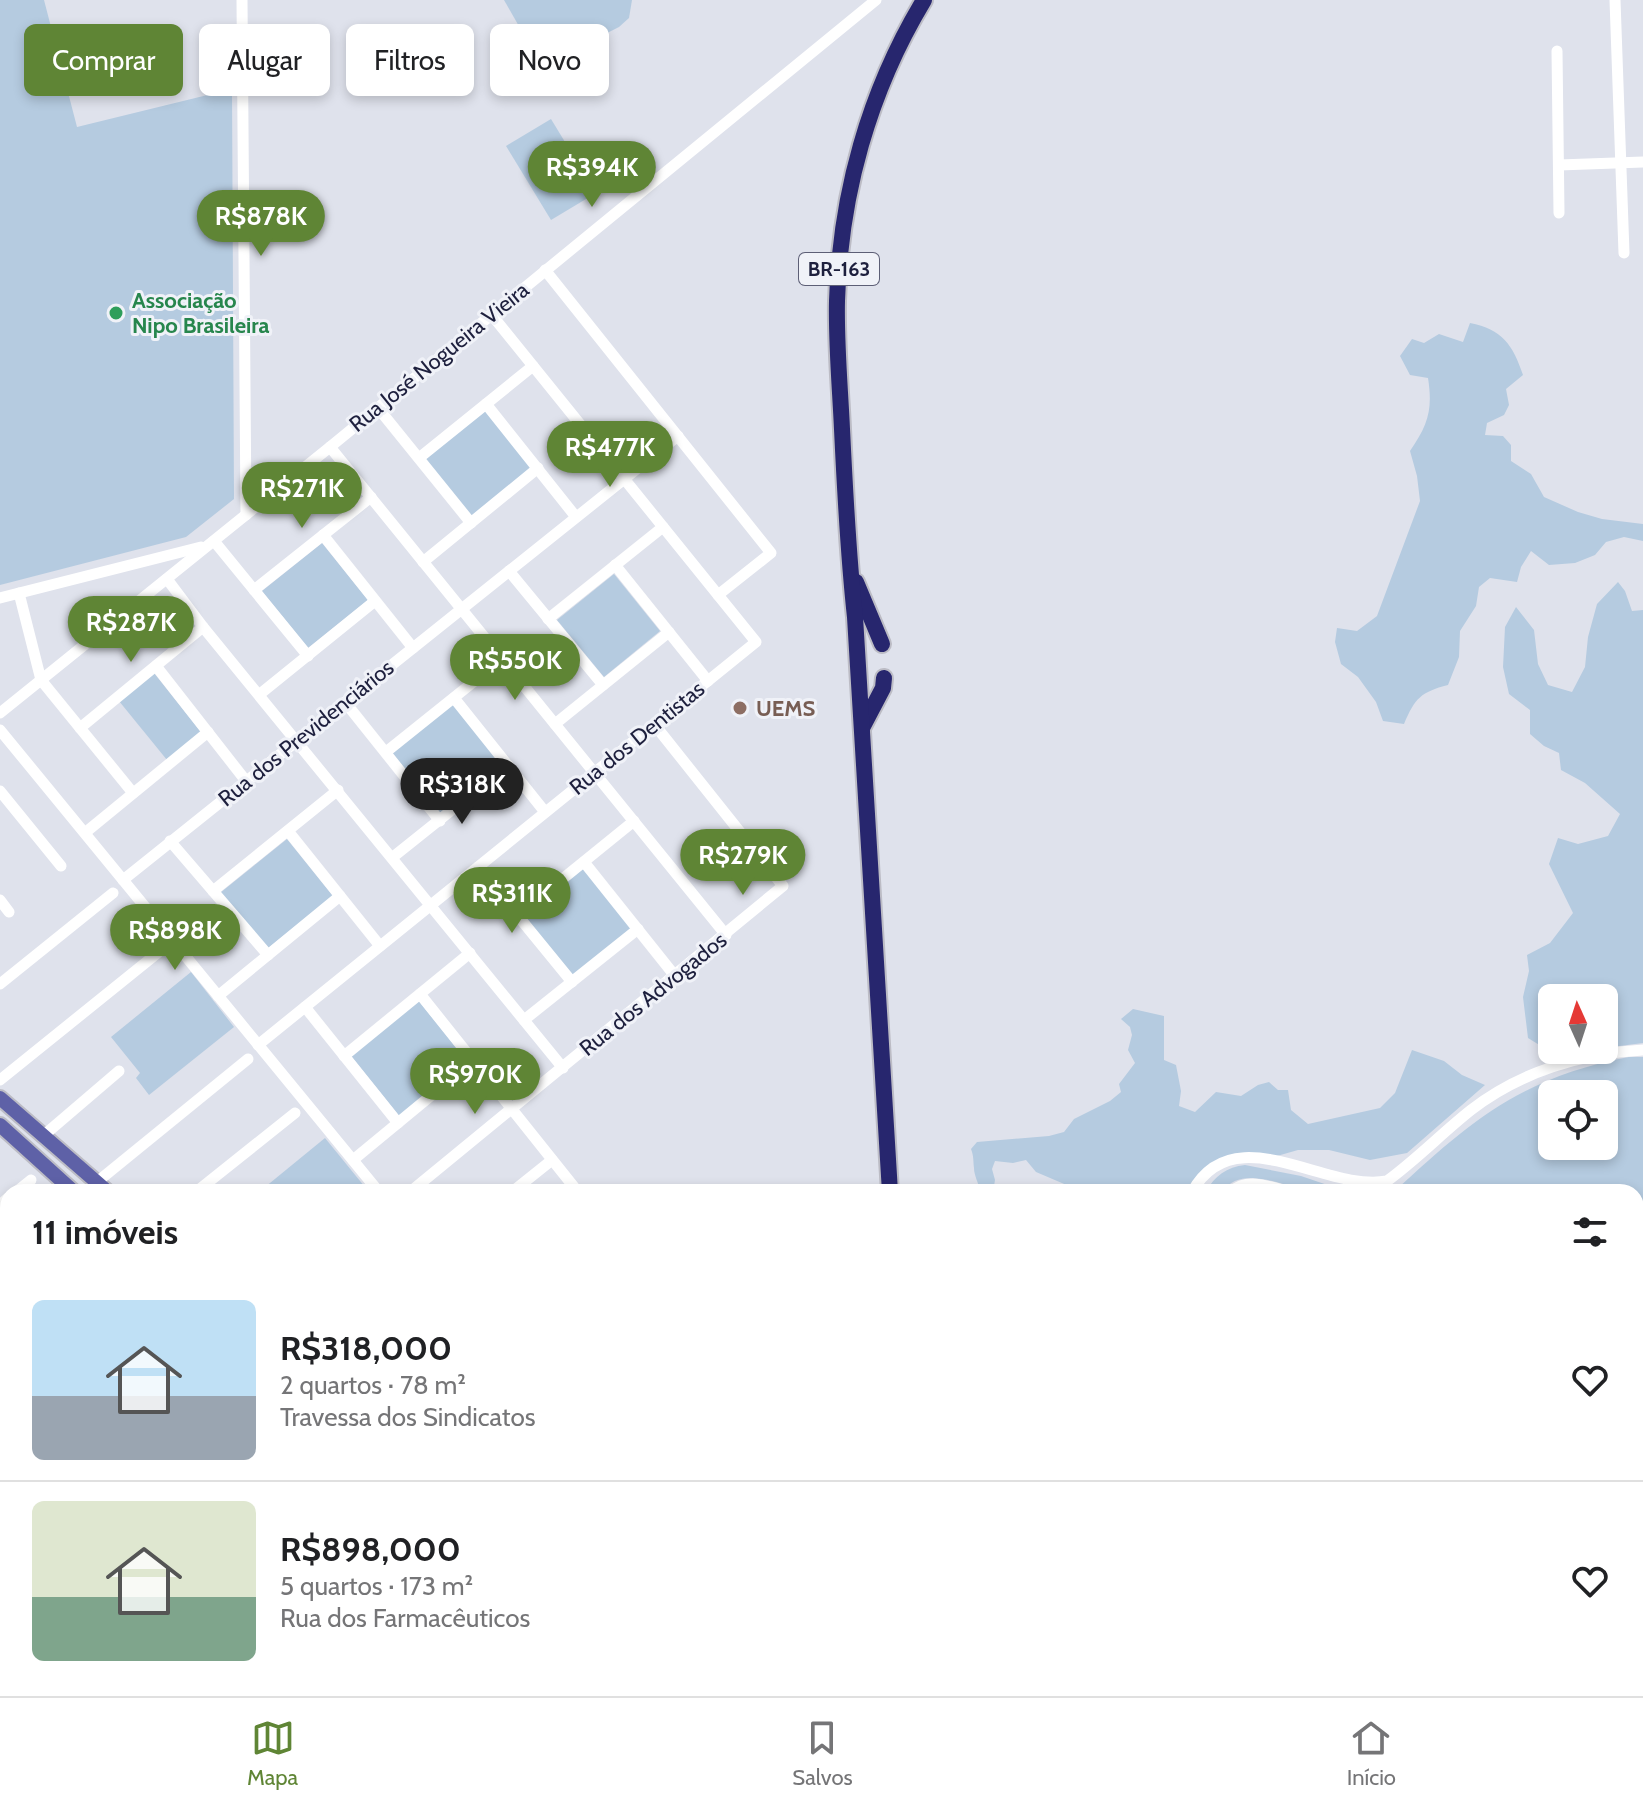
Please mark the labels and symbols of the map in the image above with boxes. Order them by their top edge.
pin: R$394K [527,141,657,209]
pin: R$878K [196,190,326,258]
road number: BR-163 [799,253,879,285]
street label: Rua José Nogueira Vieira [344,276,535,438]
place label: Associação Nipo Brasileira [132,287,269,339]
marker: Associação Nipo Brasileira [107,304,125,322]
pin: R$477K [545,421,675,489]
pin: R$271K [237,462,367,530]
pin: R$287K [66,596,196,664]
pin: R$550K [450,634,580,702]
street label: Rua dos Previdenciários [213,654,399,812]
street label: Rua dos Dentistas [564,675,710,801]
place label: UEMS [756,695,816,722]
marker: UEMS [731,699,749,717]
pin: R$318K [397,758,527,826]
pin: R$279K [678,829,808,897]
pin: R$311K [447,867,577,935]
pin: R$898K [110,904,240,972]
street label: Rua dos Advogados [574,926,732,1062]
north arrow [1538,984,1618,1064]
pin: R$970K [410,1048,540,1116]

